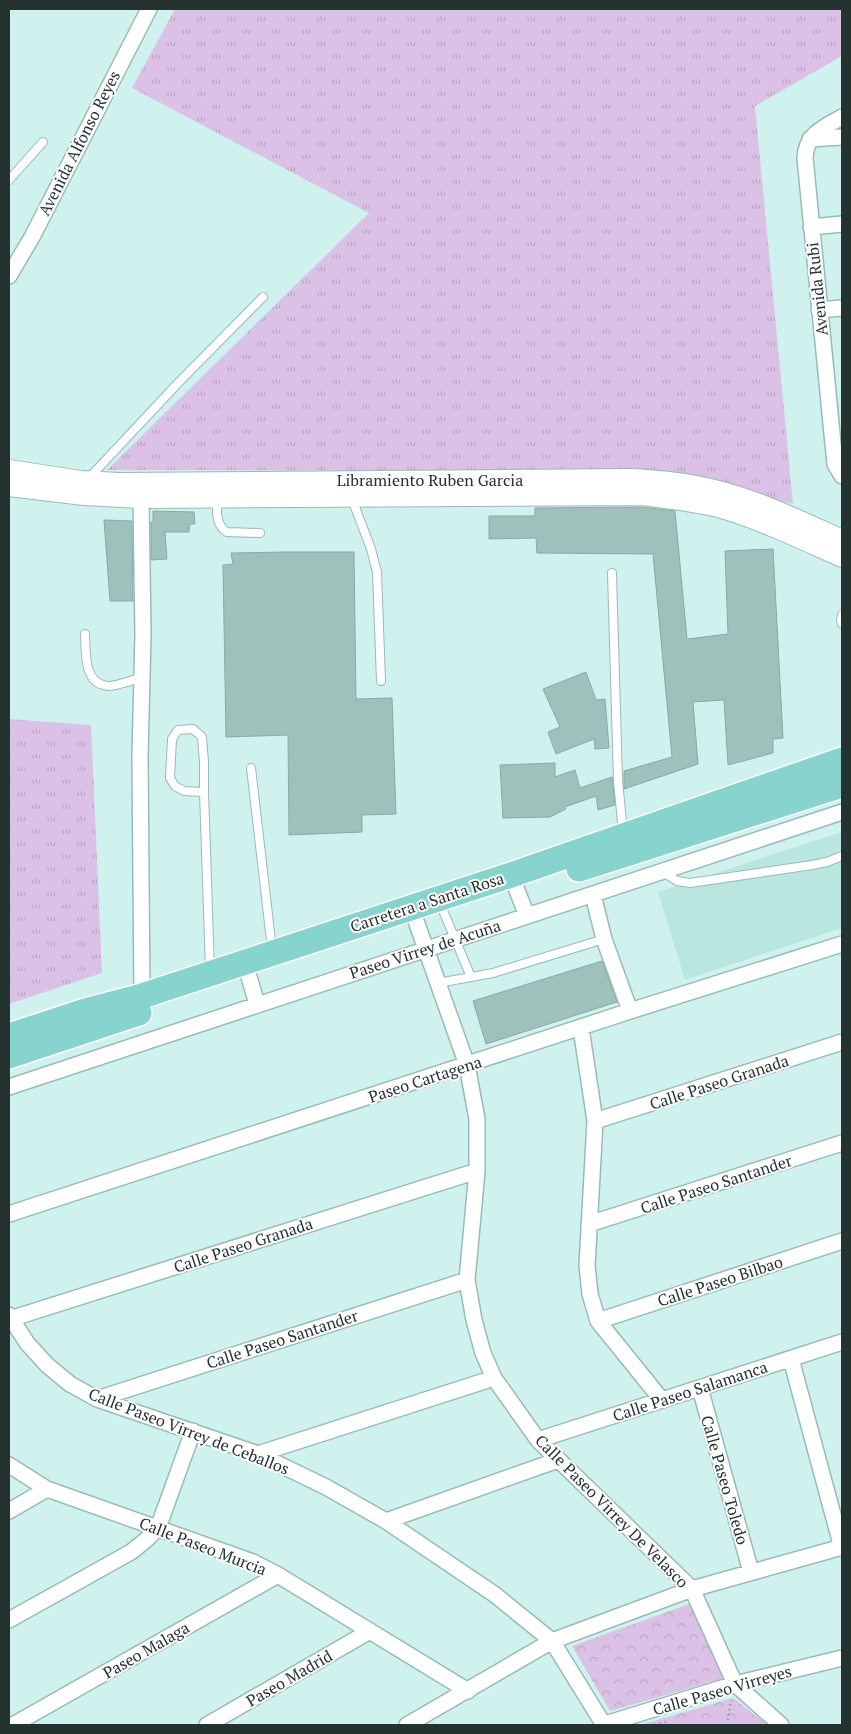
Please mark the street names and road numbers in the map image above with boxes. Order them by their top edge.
street label: Avenida Alfonso Reyes [33,67,125,219]
street label: Avenida Rubi [801,241,833,337]
street label: Libramiento Ruben Garcia [337,469,523,491]
street label: Carretera a Santa Rosa [347,867,507,937]
street label: Paseo Virrey de Acuña [347,914,503,984]
street label: Calle Paseo Granada [647,1049,791,1115]
street label: Paseo Cartagena [366,1050,484,1108]
street label: Calle Paseo Santander [637,1149,795,1219]
street label: Calle Paseo Granada [171,1212,315,1278]
street label: Calle Paseo Bilbao [655,1250,786,1312]
street label: Calle Paseo Santander [203,1304,361,1374]
street label: Calle Paseo Salamanca [610,1356,770,1426]
street label: Calle Paseo Virrey de Ceballos [85,1382,293,1480]
street label: Calle Paseo Toledo [696,1413,754,1547]
street label: Calle Paseo Virrey De Velasco [530,1429,694,1593]
street label: Calle Paseo Murcia [136,1512,270,1580]
street label: Paseo Malaga [99,1616,193,1684]
street label: Paseo Madrid [242,1644,336,1712]
street label: Calle Paseo Virreyes [650,1660,794,1720]

